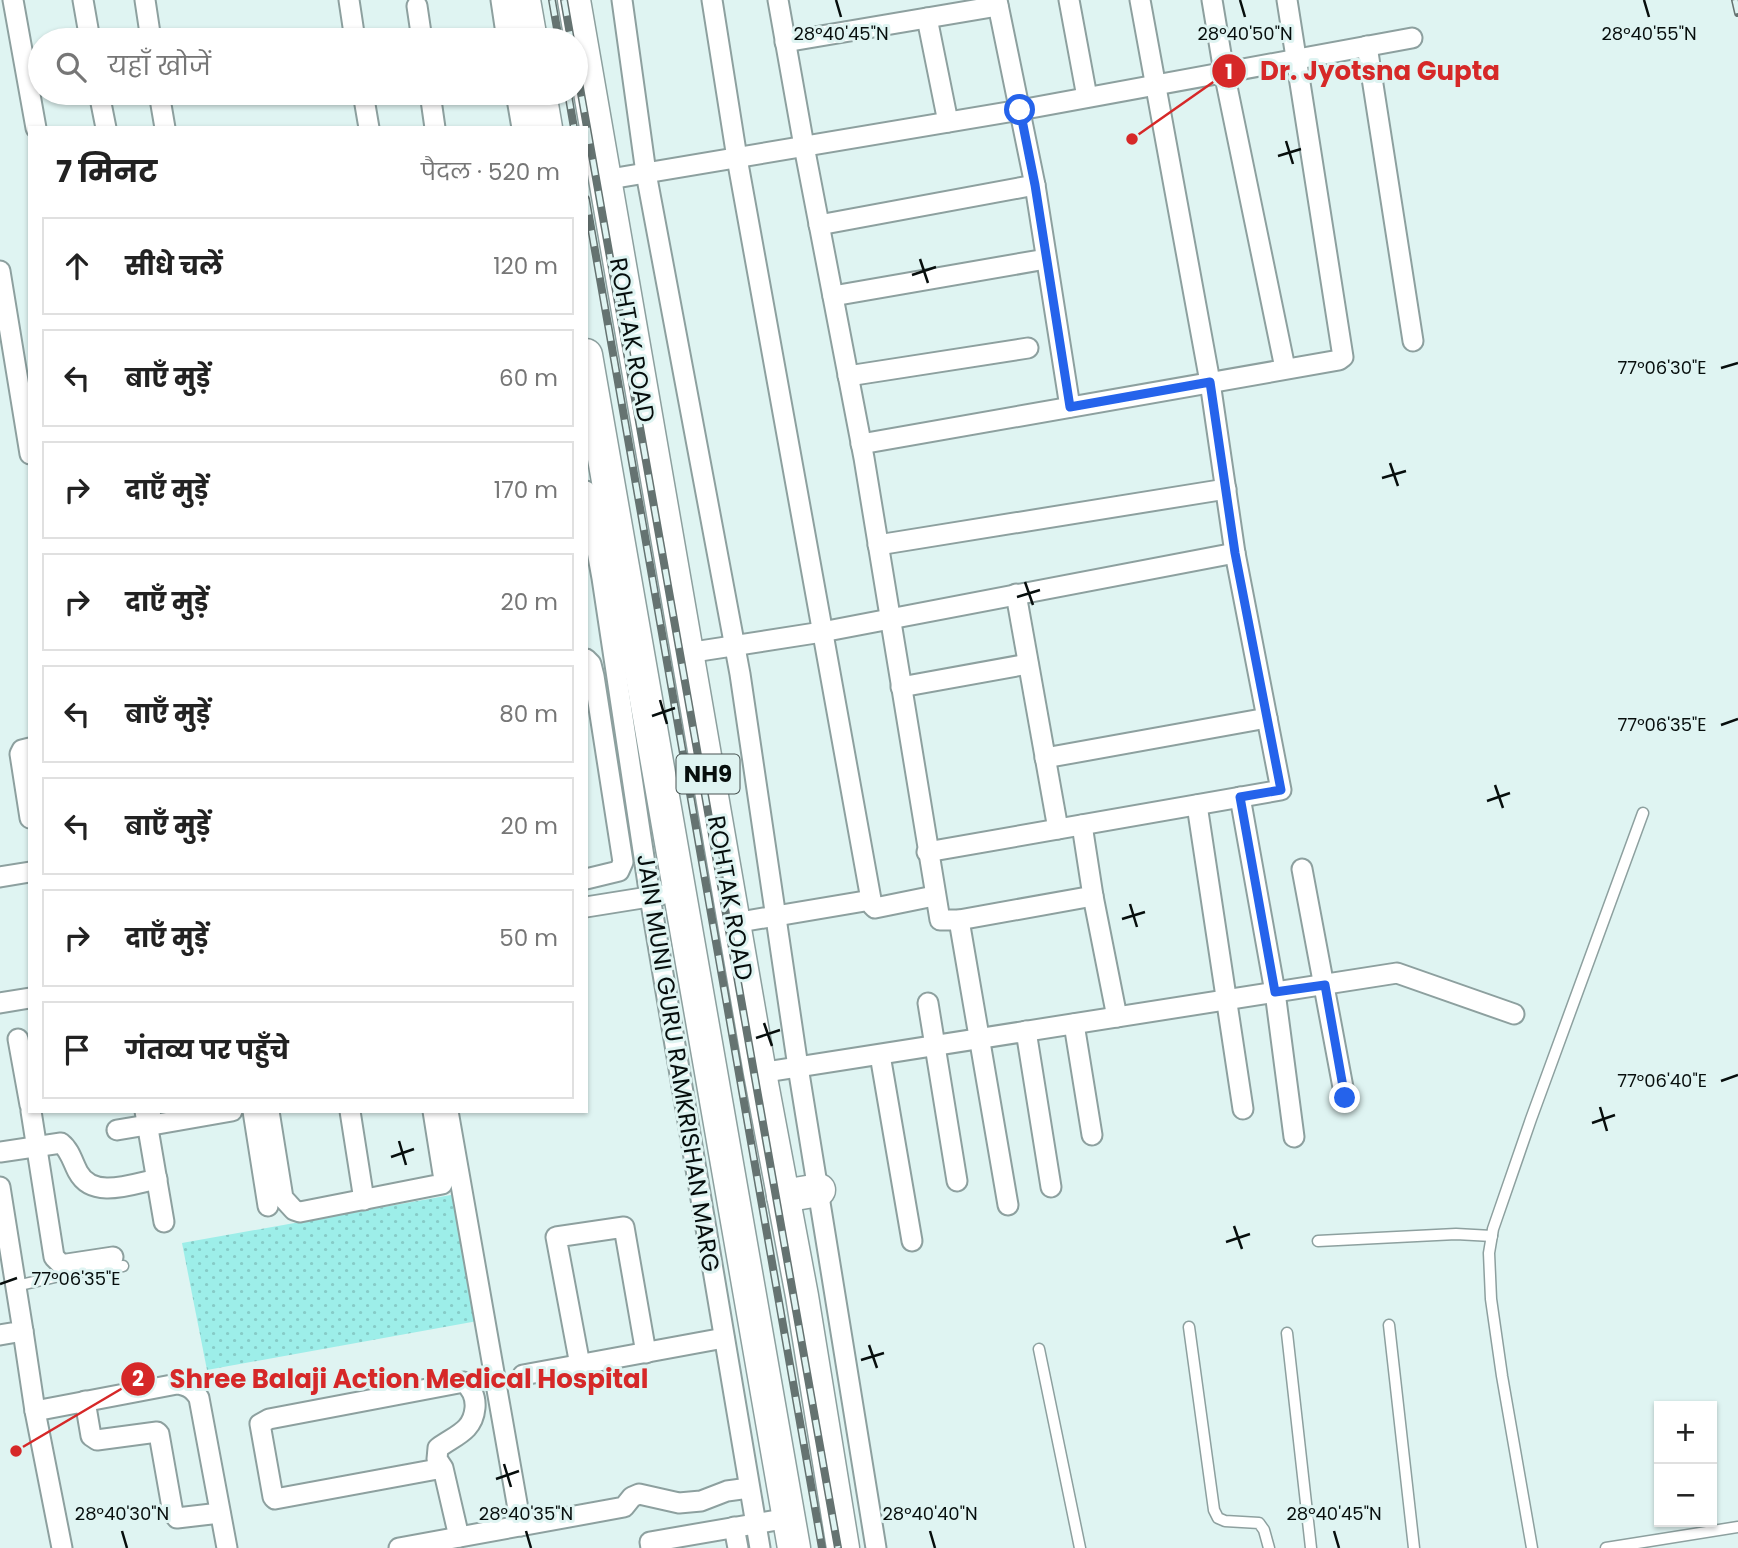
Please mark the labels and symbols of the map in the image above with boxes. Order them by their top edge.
text: 28°40'45"N [793,21,889,46]
text: 28°40'50"N [1197,21,1293,46]
text: 28°40'55"N [1601,21,1697,46]
callout: Dr. Jyotsna Gupta [1211,48,1514,95]
text: Dr. Jyotsna Gupta [1260,53,1500,89]
text: 1 [1225,57,1233,86]
route start [1004,94,1035,125]
street label: ROHTAK ROAD [602,255,663,425]
text: 77°06'30"E [1617,355,1707,380]
text: 77°06'35"E [1617,712,1707,737]
road number: NH9 [676,754,740,794]
street label: ROHTAK ROAD [700,813,761,983]
street label: JAIN MUNI GURU RAMKRISHAN MARG [629,852,728,1274]
text: 77°06'40"E [1617,1068,1707,1093]
route end [1329,1082,1360,1113]
text: 77°06'35"E [31,1266,121,1291]
callout: Shree Balaji Action Medical Hospital [121,1356,663,1403]
text: Shree Balaji Action Medical Hospital [170,1361,648,1397]
text: 2 [132,1364,144,1393]
text: 28°40'30"N [75,1501,169,1526]
text: 28°40'35"N [479,1501,573,1526]
text: 28°40'40"N [882,1501,978,1526]
text: 28°40'45"N [1286,1501,1382,1526]

